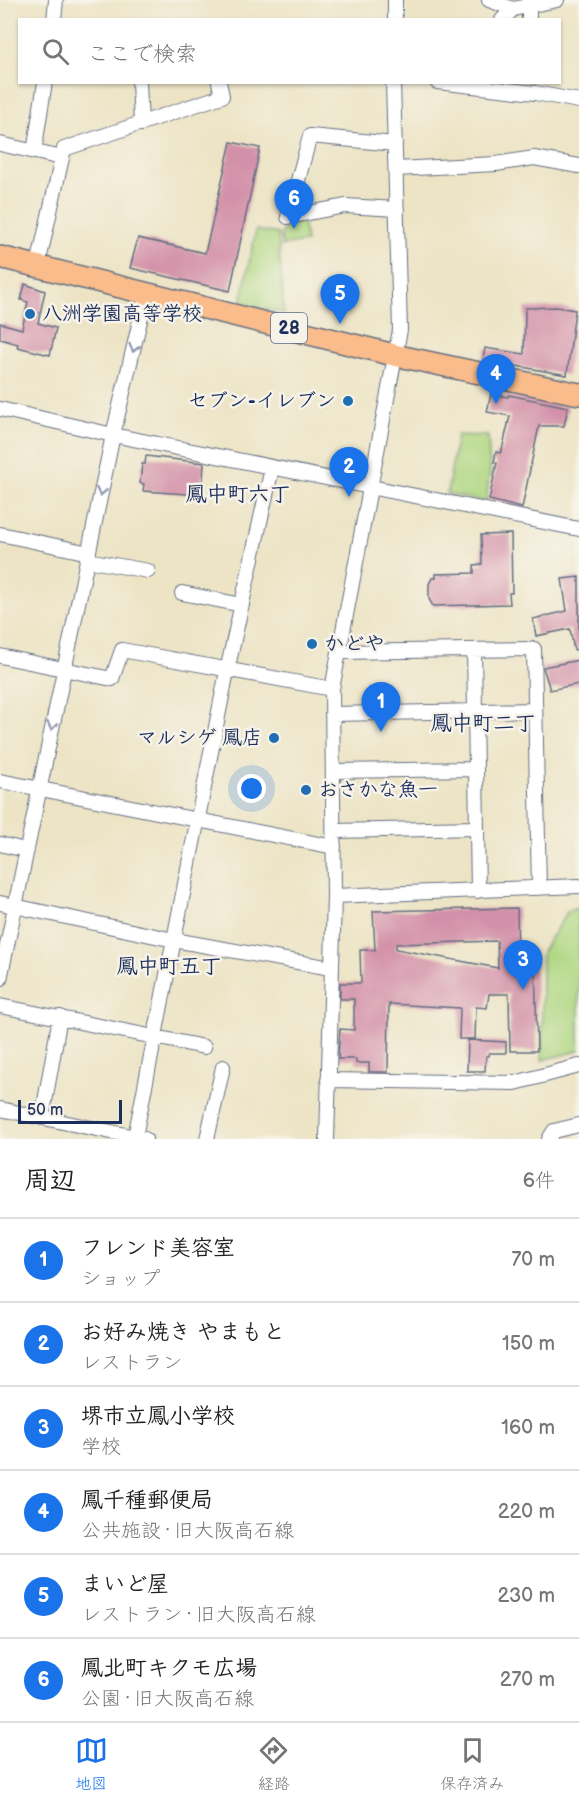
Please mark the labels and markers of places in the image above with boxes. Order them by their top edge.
pin: 6 [274,180,314,229]
pin: 5 [320,274,360,324]
place label: 八洲学園高等学校 [42,302,202,326]
marker: 八洲学園高等学校 [23,307,37,321]
pin: 4 [476,354,516,404]
place label: セブン-イレブン [188,389,336,413]
marker: セブン-イレブン [341,394,355,408]
pin: 2 [330,448,368,497]
place label: かどや [324,632,385,656]
marker: かどや [305,637,319,651]
pin: 1 [362,682,400,732]
place label: マルシゲ 鳳店 [137,726,262,750]
marker: マルシゲ 鳳店 [267,731,281,745]
place label: おさかな魚一 [318,778,438,802]
marker: おさかな魚一 [299,783,313,797]
pin: 3 [504,940,542,990]

